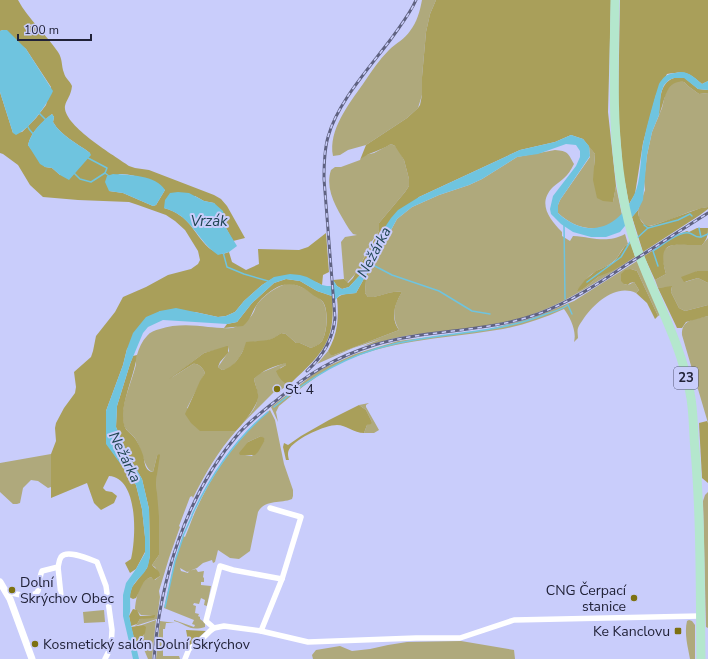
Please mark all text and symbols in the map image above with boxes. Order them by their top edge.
scale bar [18,16,91,42]
text: 100 m [24,22,59,38]
water label: Vrzák [190,211,228,231]
water label: Nežárka [352,223,396,281]
road number: 23 [674,367,698,389]
place label: St. 4 [285,380,314,399]
marker: St. 4 [272,384,282,394]
water label: Nežárka [104,428,146,486]
place label: Dolní Skrýchov Obec [20,573,114,608]
place label: CNG Čerpací stanice [546,581,627,616]
marker: Dolní Skrýchov Obec [7,585,17,595]
marker: CNG Čerpací stanice [629,593,639,603]
place label: Ke Kanclovu [593,622,670,641]
marker: Ke Kanclovu [673,626,683,636]
place label: Kosmetický salón Dolní Skrýchov [43,635,251,654]
marker: Kosmetický salón Dolní Skrýchov [30,639,40,649]

